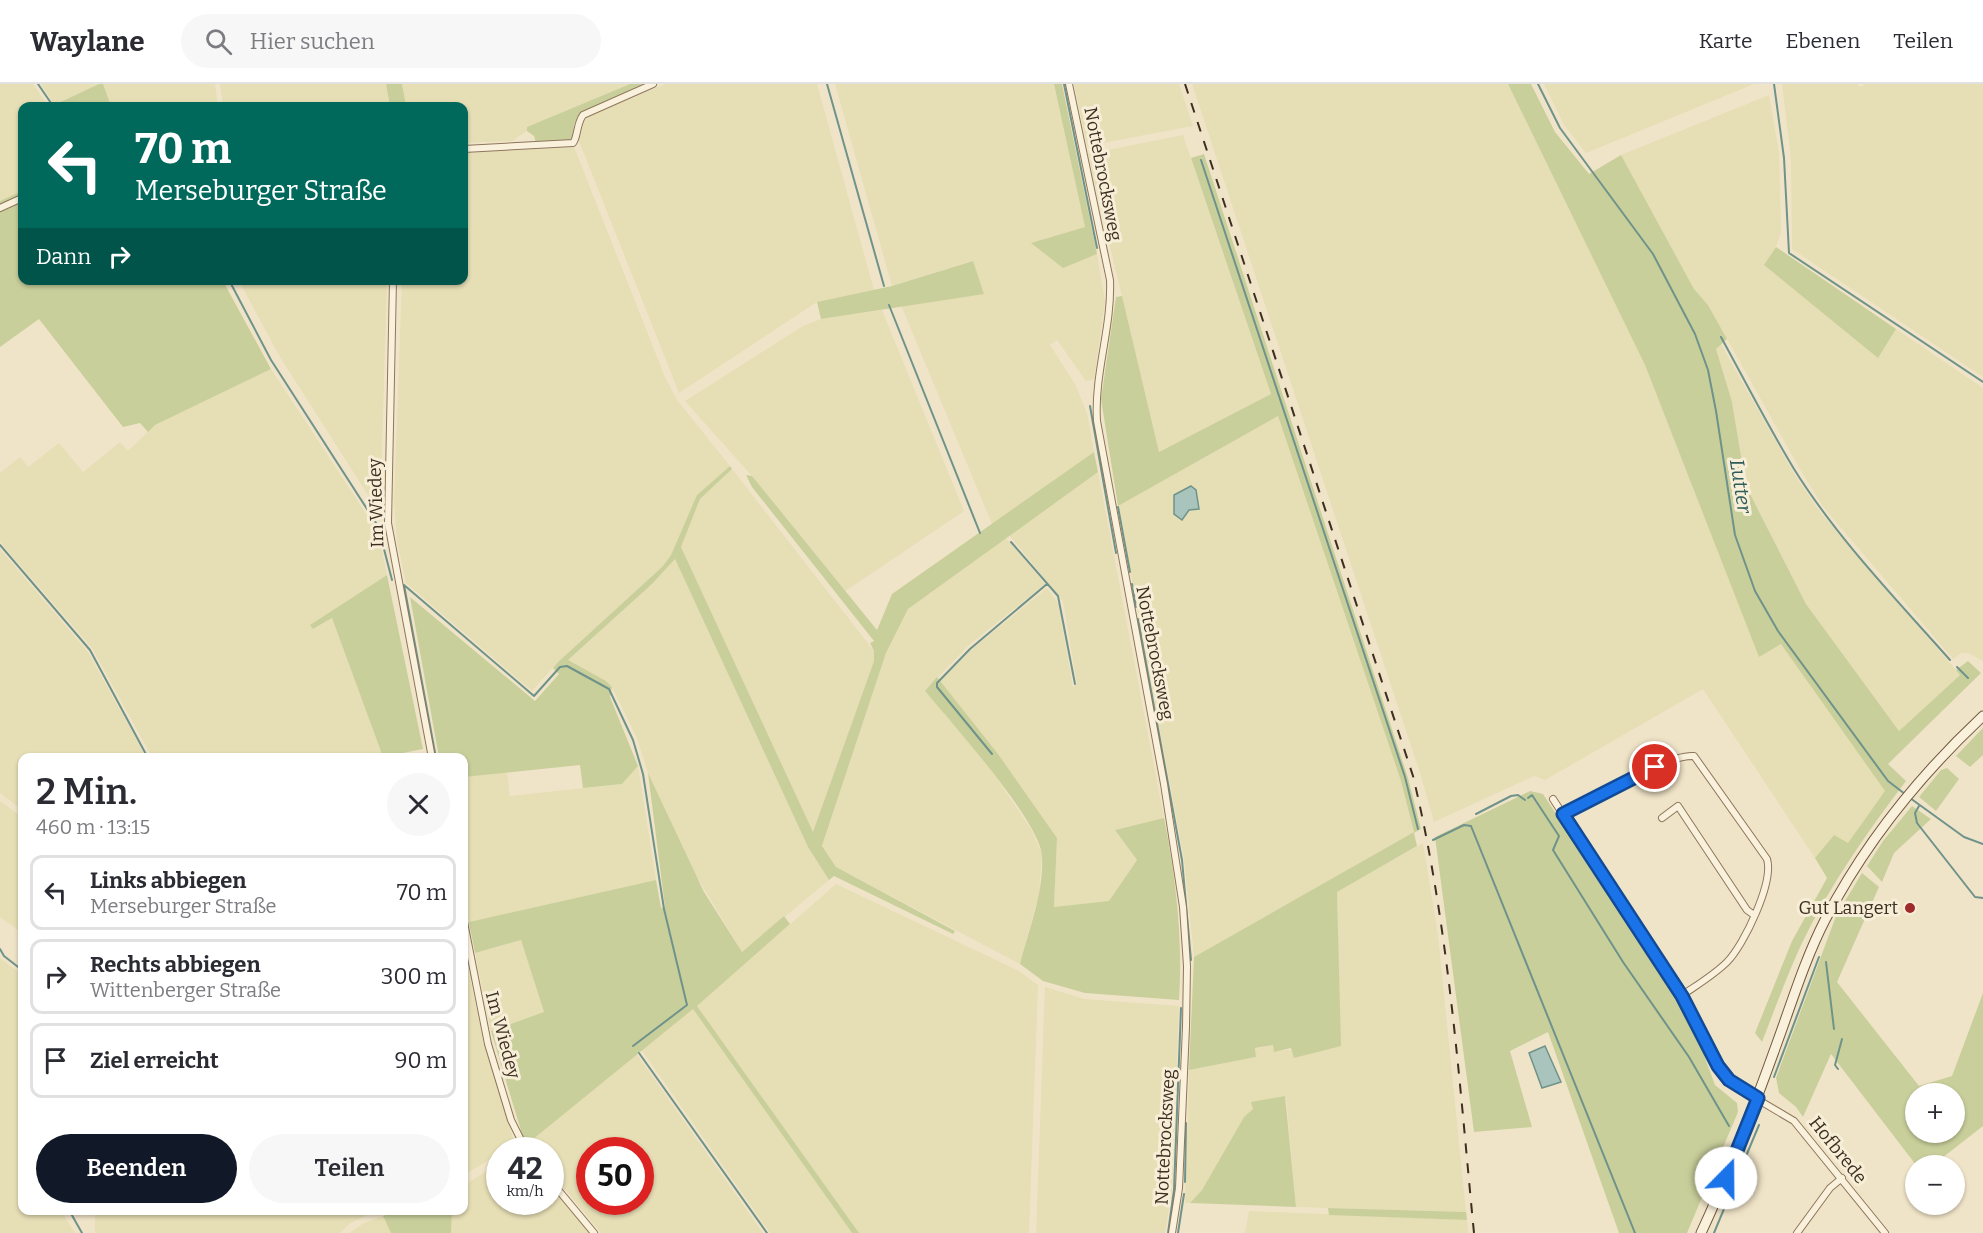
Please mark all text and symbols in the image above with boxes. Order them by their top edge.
search box [181,14,601,68]
text: Waylane [30,25,145,58]
icon: search [202,25,235,58]
text: Hier suchen [250,28,375,55]
text: Karte [1699,28,1752,54]
text: Ebenen [1785,28,1860,54]
text: Teilen [1893,28,1953,54]
street label: Nottebrocksweg [1079,105,1127,243]
text: 70 m [135,124,231,174]
icon: left [36,126,114,204]
text: Merseburger Straße [135,175,387,207]
icon: right [103,240,136,273]
text: Dann [36,243,91,270]
street label: Im Wiedey [363,457,389,548]
water label: Lutter [1725,457,1757,516]
street label: Nottebrocksweg [1131,584,1179,722]
pin [1629,741,1680,792]
icon: arrive [1638,750,1671,783]
text: 2 Min. [36,770,137,814]
button: close [387,773,450,836]
text: 460 m · 13:15 [36,815,150,839]
text: Links abbiegen [90,867,247,894]
icon: left [39,876,72,909]
text: 70 m [397,879,447,906]
text: Merseburger Straße [90,894,277,918]
place label: Gut Langert [1799,897,1898,919]
marker: Gut Langert [1903,901,1917,915]
text: Rechts abbiegen [90,951,261,978]
icon: right [39,960,72,993]
text: 300 m [381,963,447,990]
text: Wittenberger Straße [90,978,281,1002]
street label: Im Wiedey [481,989,525,1082]
icon: arrive [39,1044,72,1077]
text: Ziel erreicht [90,1047,219,1074]
text: 90 m [395,1047,447,1074]
street label: Nottebrocksweg [1150,1068,1180,1206]
map controls [1905,1083,1965,1215]
button: + [1905,1083,1965,1143]
street label: Hofbrede [1804,1112,1872,1188]
button: Beenden [36,1134,237,1203]
button: Teilen [249,1134,450,1203]
speed limit sign: 50 [576,1137,654,1215]
position arrow [1694,1146,1758,1210]
text: 42 [507,1151,543,1187]
button: − [1905,1155,1965,1215]
text: km/h [506,1182,544,1200]

